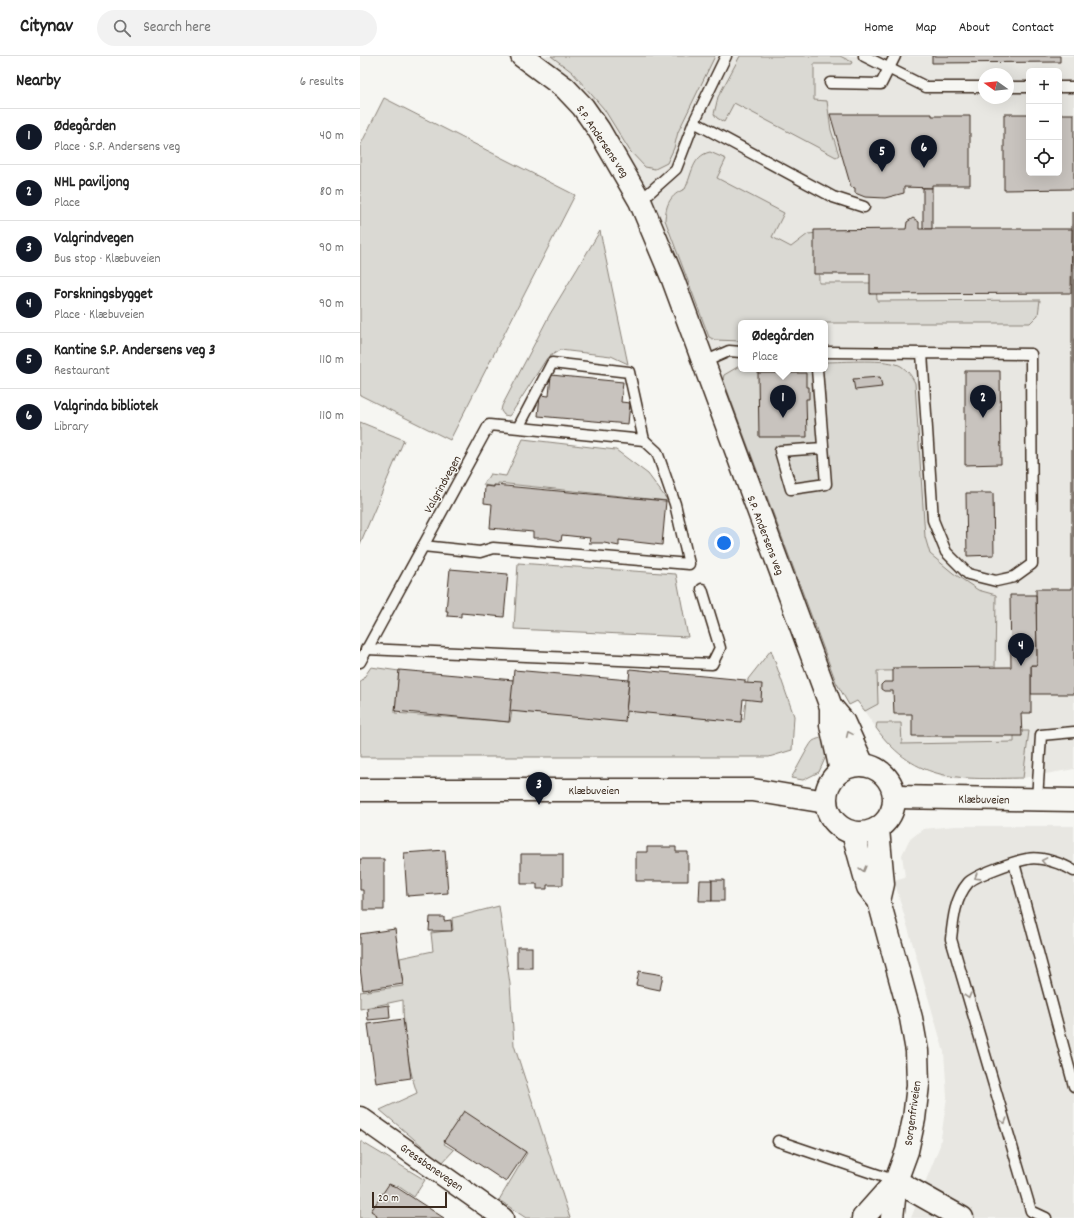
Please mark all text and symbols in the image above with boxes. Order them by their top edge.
search box [97,10,377,46]
text: Citynav [20,14,73,41]
icon: search [111,17,133,39]
text: Search here [143,17,211,39]
text: Home [864,18,893,38]
text: Map [915,18,937,38]
text: About [959,18,990,38]
text: Contact [1012,18,1054,38]
north arrow [978,68,1014,104]
map controls [1026,68,1062,176]
button: + [1026,68,1062,104]
text: Nearby [16,70,60,94]
text: 6 results [300,73,344,92]
street label: S.P. Andersens veg [571,102,632,181]
button: − [1026,104,1062,140]
text: Ødegården [54,116,116,138]
text: 1 [28,127,30,146]
text: 40 m [320,127,344,146]
pin: 6 [911,135,937,168]
text: Place · S.P. Andersens veg [54,138,180,157]
pin: 5 [869,139,895,172]
button: locate [1026,140,1062,176]
text: NHL paviljong [54,172,129,194]
text: 2 [26,183,32,202]
text: 80 m [320,183,344,202]
text: Place [54,194,80,213]
text: Valgrindvegen [54,228,134,250]
text: 3 [26,239,32,258]
text: 90 m [319,239,344,258]
text: Bus stop · Klæbuveien [54,250,161,269]
text: Forskningsbygget [54,284,153,306]
text: 4 [26,295,32,314]
text: 90 m [319,295,344,314]
text: Place · Klæbuveien [54,306,144,325]
popup [738,320,828,372]
text: Ødegården [752,326,814,348]
text: Kantine S.P. Andersens veg 3 [54,340,215,362]
text: Place [752,348,778,367]
text: 5 [26,351,32,370]
text: 110 m [319,351,344,370]
text: Restaurant [54,362,110,381]
pin: 1 [770,385,796,418]
pin: 2 [970,385,996,418]
text: Valgrinda bibliotek [54,396,158,418]
text: 6 [26,407,32,426]
text: 110 m [319,407,344,426]
text: Library [54,418,88,437]
street label: Valgrindvegen [420,452,466,517]
street label: S.P. Andersens veg [742,493,788,578]
your location [714,533,734,553]
pin: 4 [1008,633,1034,666]
one-way arrow [846,731,854,739]
pin: 3 [526,772,552,805]
street label: Klæbuveien [568,783,620,800]
street label: Klæbuveien [958,792,1010,809]
one-way arrow [1041,857,1048,865]
one-way arrow [858,865,867,872]
one-way arrow [974,873,981,880]
one-way arrow [963,993,972,1000]
street label: Sorgenfriveien [901,1079,927,1147]
one-way arrow [999,1117,1008,1124]
street label: Gressbanevegen [396,1140,467,1197]
scale bar [372,1190,447,1209]
text: 20 m [378,1191,399,1207]

